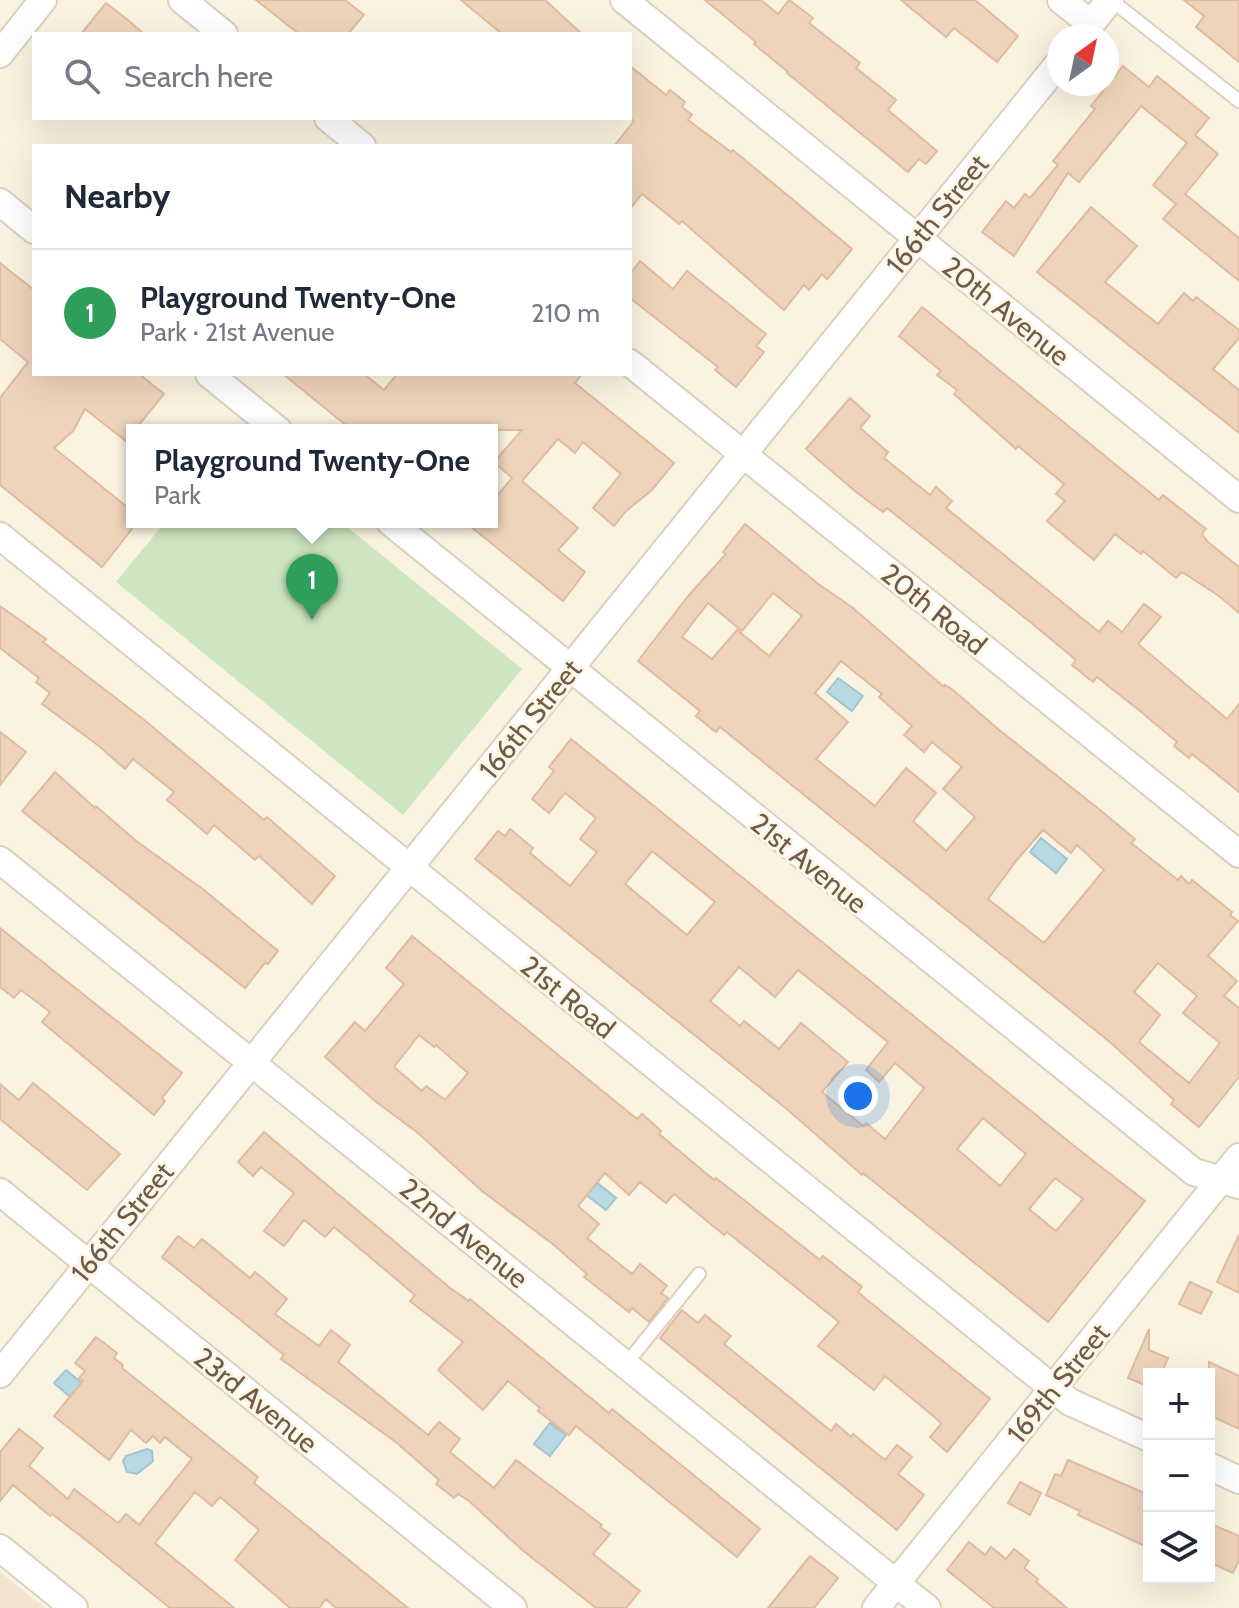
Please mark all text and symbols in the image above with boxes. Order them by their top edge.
north arrow [1047,24,1119,96]
search box [32,32,632,120]
icon: search [60,54,104,98]
text: Search here [124,58,273,95]
street label: 166th Street [879,147,995,281]
text: Nearby [64,175,171,217]
street label: 20th Avenue [935,249,1077,373]
text: Playground Twenty-One [140,279,456,316]
text: 1 [85,297,95,329]
text: 210 m [531,297,600,329]
text: Park · 21st Avenue [140,316,335,348]
popup [126,424,498,528]
text: Playground Twenty-One [154,442,470,479]
text: Park [154,479,201,511]
pin: 1 [286,554,338,620]
street label: 20th Road [874,556,994,662]
street label: 166th Street [472,652,588,786]
street label: 21st Avenue [744,806,874,920]
street label: 21st Road [514,949,622,1045]
your location [838,1076,878,1116]
street label: 166th Street [64,1155,180,1289]
street label: 22nd Avenue [393,1171,535,1295]
street label: 169th Street [1000,1316,1116,1450]
street label: 23rd Avenue [187,1340,325,1460]
map controls [1143,1368,1215,1584]
button: + [1143,1368,1215,1440]
button: − [1143,1440,1215,1512]
button: layers [1143,1512,1215,1584]

